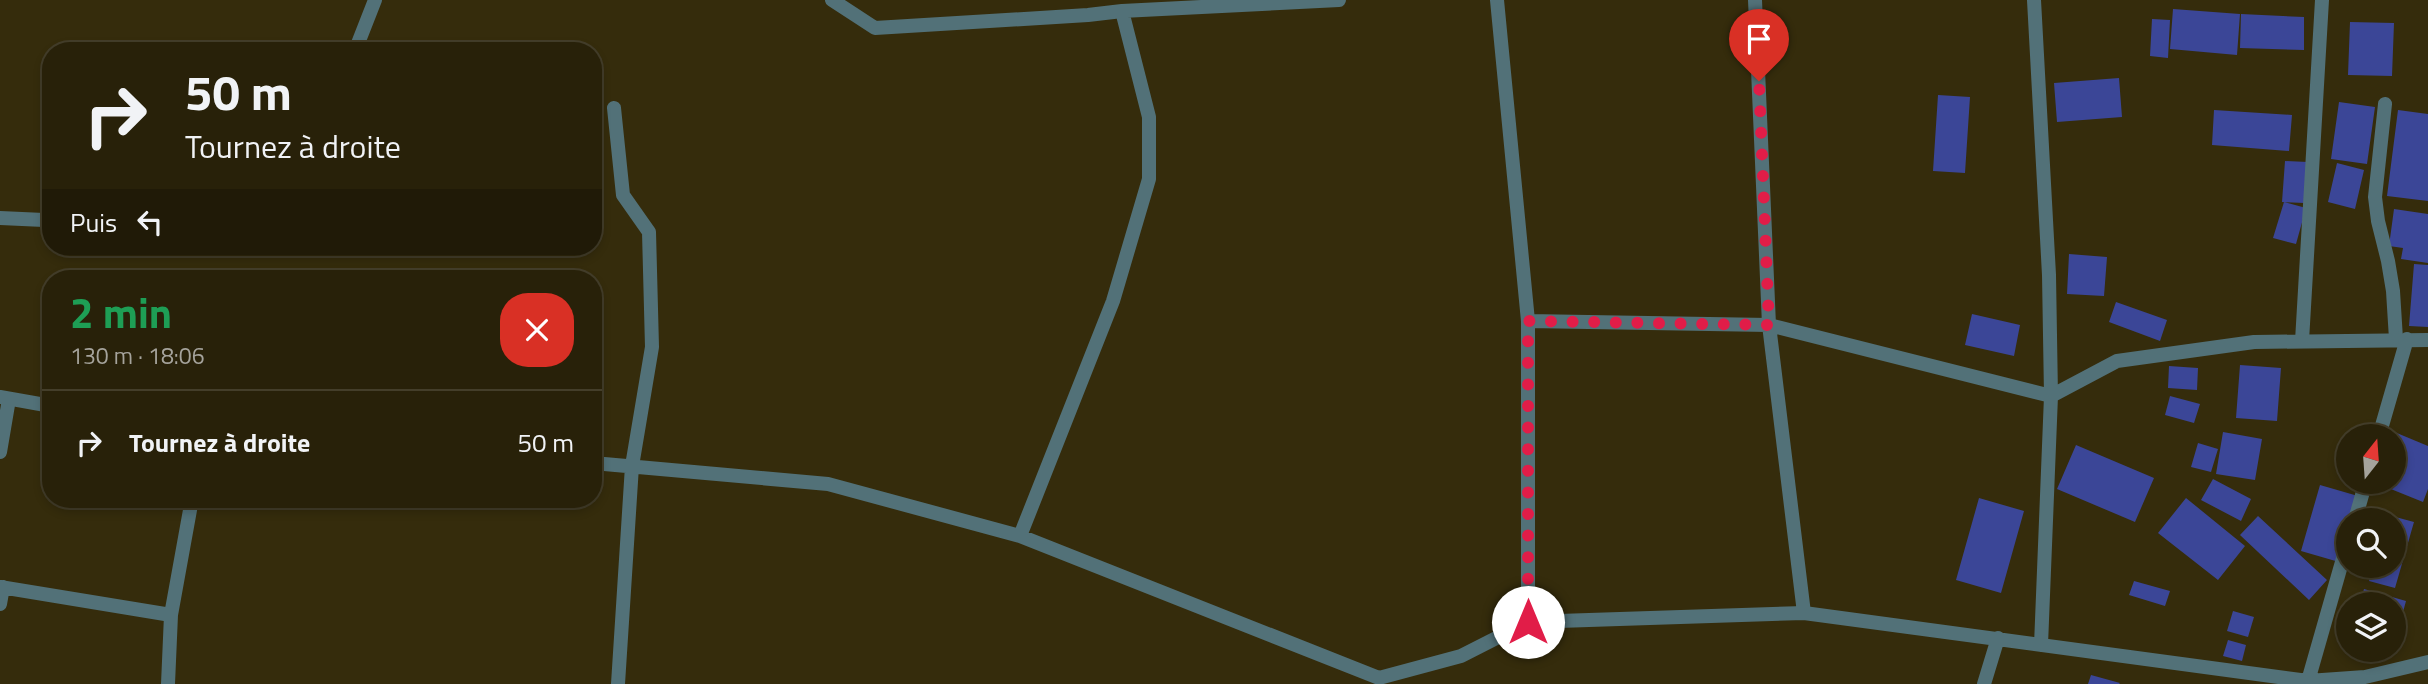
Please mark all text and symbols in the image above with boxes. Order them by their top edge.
pin [1729,9,1789,81]
icon: arrive [1740,20,1778,58]
text: 50 m [185,54,292,129]
icon: right [70,70,161,161]
text: Tournez à droite [185,122,401,170]
text: Puis [70,203,117,242]
icon: left [131,203,169,241]
text: 2 min [70,280,172,344]
button: close [500,293,574,367]
text: 130 m · 18:06 [70,338,205,373]
text: Tournez à droite [129,423,310,462]
text: 50 m [517,423,574,462]
icon: right [70,424,108,462]
north arrow [2336,424,2406,494]
map controls [2336,424,2406,662]
button: search [2336,508,2406,578]
position arrow [1491,585,1565,659]
button: layers [2336,592,2406,662]

